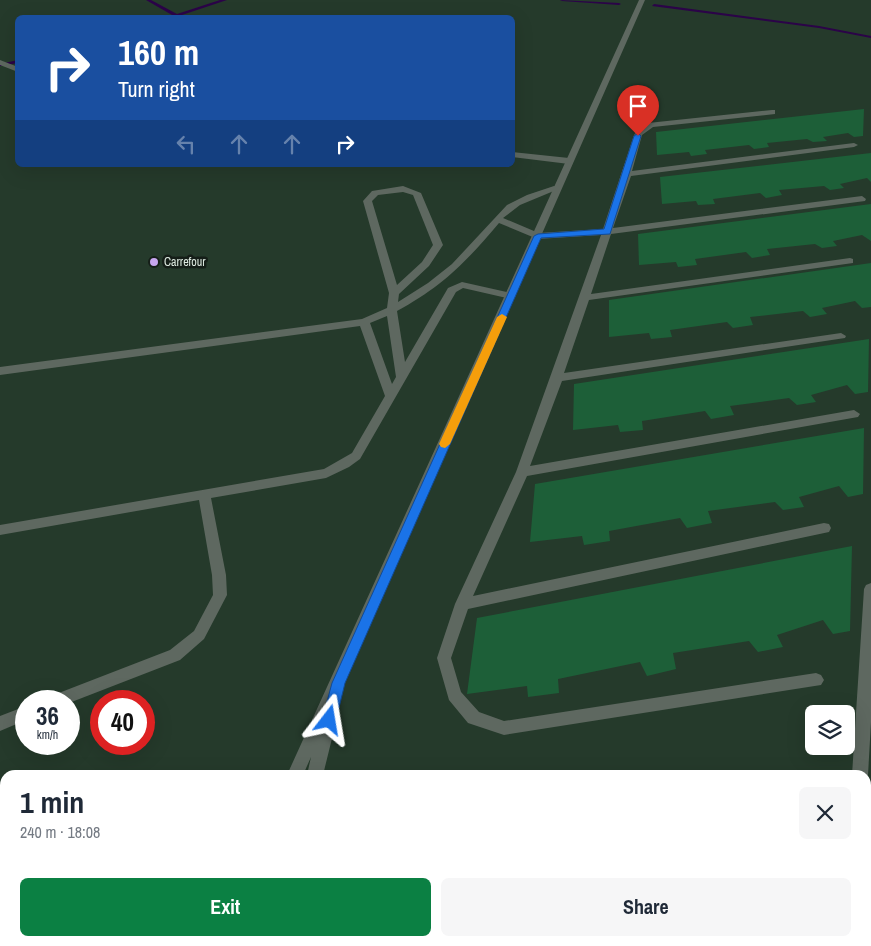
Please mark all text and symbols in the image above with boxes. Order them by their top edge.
text: 160 m [118,29,199,76]
icon: right [35,35,100,100]
text: Turn right [118,74,195,104]
pin [617,85,659,136]
icon: arrive [624,92,652,120]
icon: left [172,130,200,158]
icon: ahead [225,130,253,158]
icon: ahead [278,130,306,158]
icon: right [331,130,359,158]
place label: Carrefour [164,254,206,270]
marker: Carrefour [148,256,160,268]
speed limit sign: 40 [90,690,155,755]
position arrow [302,693,354,745]
text: 36 [36,699,59,733]
map controls [805,705,855,755]
button: layers [805,705,855,755]
text: km/h [37,727,58,743]
text: 1 min [20,782,84,822]
button: close [799,787,851,839]
text: 240 m · 18:08 [20,821,100,843]
button: Exit [20,878,431,936]
button: Share [441,878,851,936]

